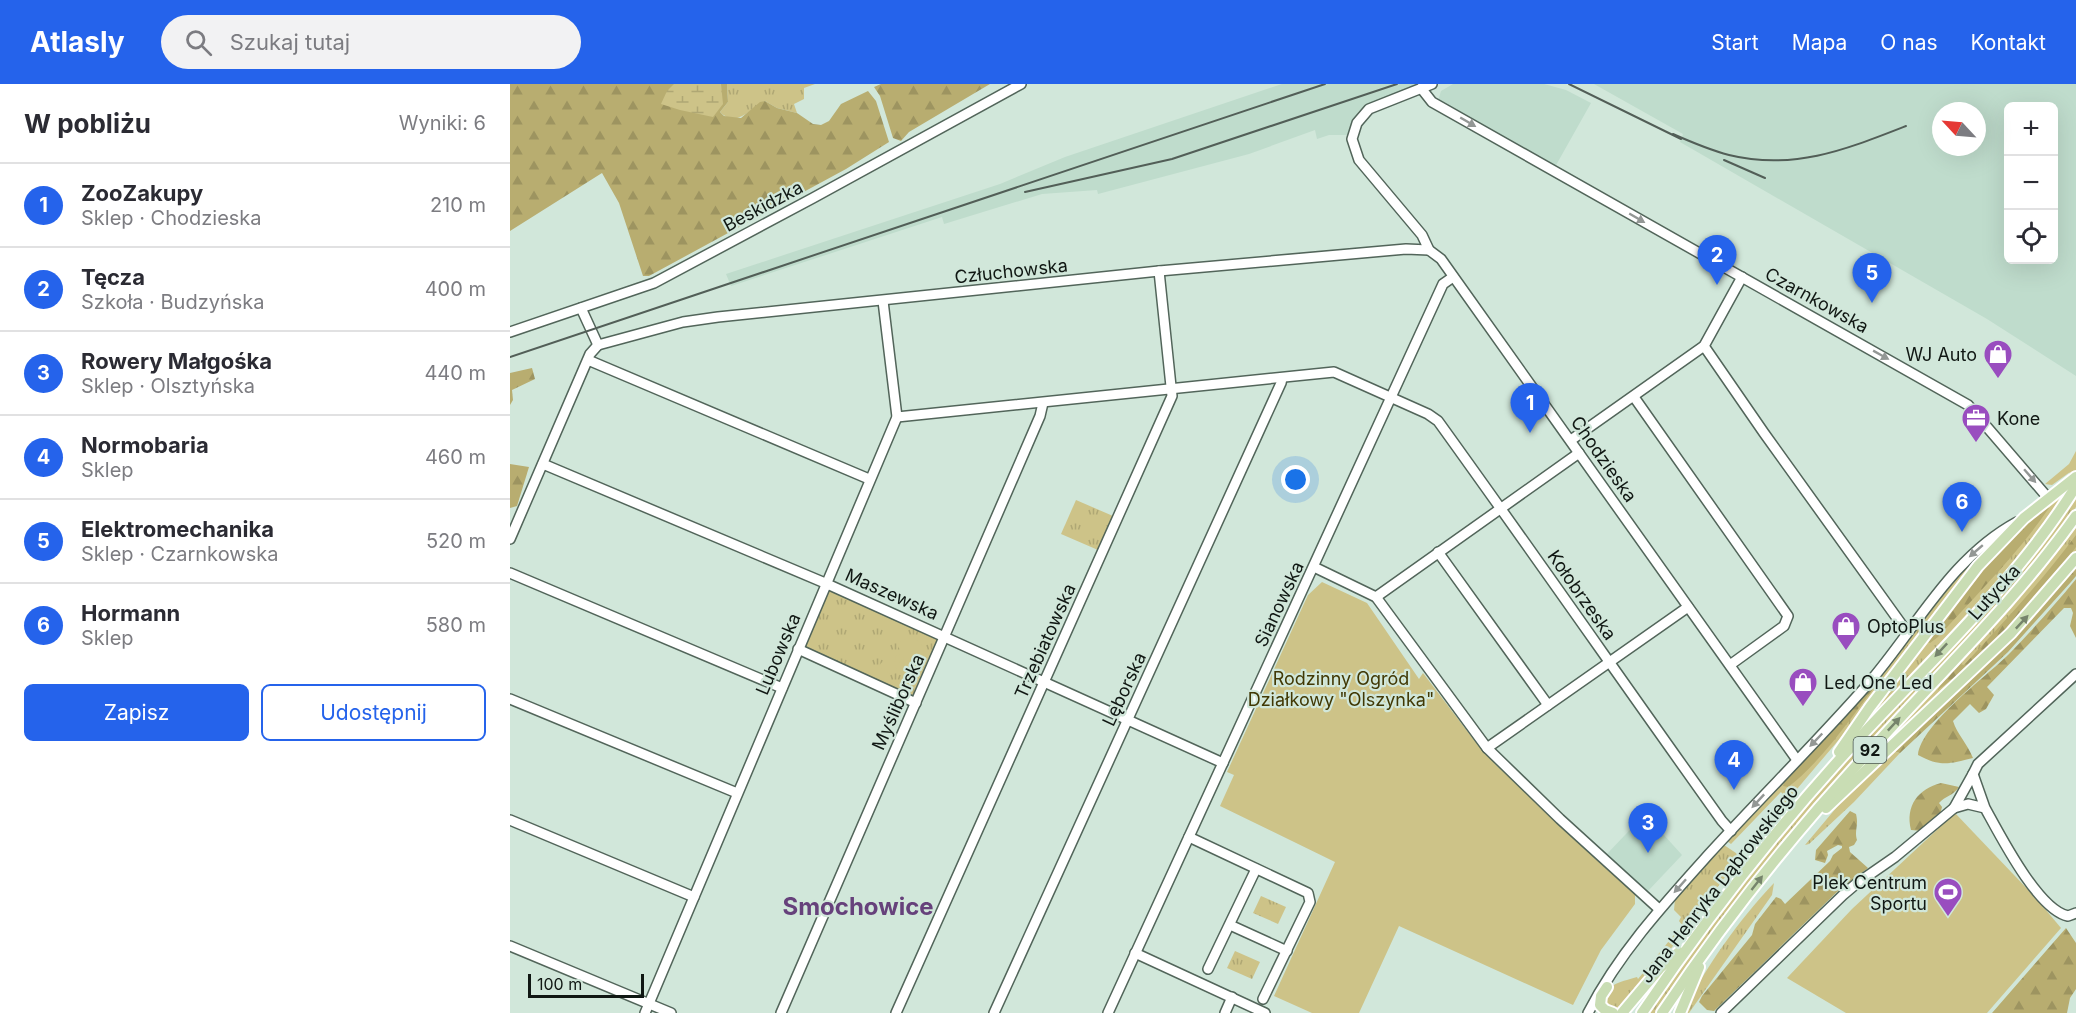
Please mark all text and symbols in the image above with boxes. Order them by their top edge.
search box [161,15,581,69]
text: Atlasly [30,25,125,59]
icon: search [182,26,215,59]
text: Szukaj tutaj [230,29,350,55]
text: Start [1711,30,1759,55]
text: Mapa [1792,30,1847,55]
text: O nas [1880,30,1938,55]
text: Kontakt [1971,30,2046,55]
north arrow [1932,102,1986,156]
map controls [2004,102,2058,264]
button: + [2004,102,2058,156]
text: W pobliżu [24,108,151,139]
text: Wyniki: 6 [399,111,486,135]
one-way arrow [1460,117,1476,128]
button: − [2004,156,2058,210]
street label: Beskidzka [720,176,806,236]
text: ZooZakupy [81,180,203,206]
text: 1 [39,193,48,217]
text: 210 m [430,193,486,217]
text: Sklep · Chodzieska [81,206,262,230]
button: locate [2004,210,2058,264]
one-way arrow [1629,213,1646,223]
pin: 2 [1698,236,1736,285]
pin: 5 [1852,254,1892,303]
street label: Człuchowska [953,255,1069,287]
street label: Czarnkowska [1762,263,1872,337]
text: Tęcza [81,264,145,290]
text: 2 [37,277,50,301]
text: 400 m [425,277,486,301]
text: Szkoła · Budzyńska [81,290,265,314]
shop icon: WJ Auto [1982,338,2014,380]
place label: WJ Auto [1905,344,1977,365]
text: Rowery Małgośka [81,348,272,374]
one-way arrow [1872,350,1889,360]
text: 3 [37,361,50,385]
text: 440 m [424,361,486,385]
text: Sklep · Olsztyńska [81,374,255,398]
pin: 1 [1510,384,1550,433]
office icon: Kone [1960,402,1992,444]
place label: Kone [1997,408,2040,429]
street label: Chodzieska [1567,412,1641,506]
text: Normobaria [81,432,209,458]
text: 4 [37,445,50,469]
text: 460 m [425,445,486,469]
text: Sklep [81,458,134,482]
your location [1281,465,1310,494]
one-way arrow [2023,468,2036,483]
pin: 6 [1942,482,1982,532]
text: Elektromechanika [81,516,274,542]
text: 5 [37,529,50,553]
text: 520 m [426,529,486,553]
text: Sklep · Czarnkowska [81,542,278,566]
one-way arrow [1969,544,1984,557]
street label: Kołobrzeska [1543,546,1621,644]
street label: Sianowska [1250,558,1308,650]
street label: Lutycka [1964,560,2024,624]
street label: Maszewska [842,564,942,624]
street label: Trzebiatowska [1010,580,1080,702]
text: Hormann [81,600,180,626]
street label: Lubowska [751,610,805,698]
shop icon: OptoPlus [1830,610,1862,652]
text: 6 [37,613,50,637]
text: 580 m [426,613,486,637]
one-way arrow [2014,615,2028,629]
place label: OptoPlus [1867,616,1944,637]
text: Sklep [81,626,134,650]
one-way arrow [1934,643,1948,658]
street label: Lęborska [1098,649,1150,729]
street label: Myśliborska [868,651,928,753]
shop icon: Led One Led [1787,666,1819,708]
park label: Rodzinny Ogród Działkowy "Olszynka" [1248,668,1434,710]
place label: Led One Led [1824,672,1932,693]
button: Zapisz [24,684,249,741]
button: Udostępnij [261,684,486,741]
one-way arrow [1887,716,1901,731]
one-way arrow [1810,732,1823,747]
road number: 92 [1854,737,1886,763]
pin: 4 [1714,740,1754,790]
street label: Jana Henryka Dąbrowskiego [1635,781,1803,987]
one-way arrow [1751,794,1765,809]
pin: 3 [1628,804,1668,853]
place label: Plek Centrum Sportu [1812,872,1927,914]
one-way arrow [1750,876,1762,891]
sports icon: Plek Centrum Sportu [1932,876,1964,918]
one-way arrow [1674,878,1687,893]
district label: Smochowice [782,892,934,921]
scale bar [528,971,644,998]
text: 100 m [537,974,582,994]

